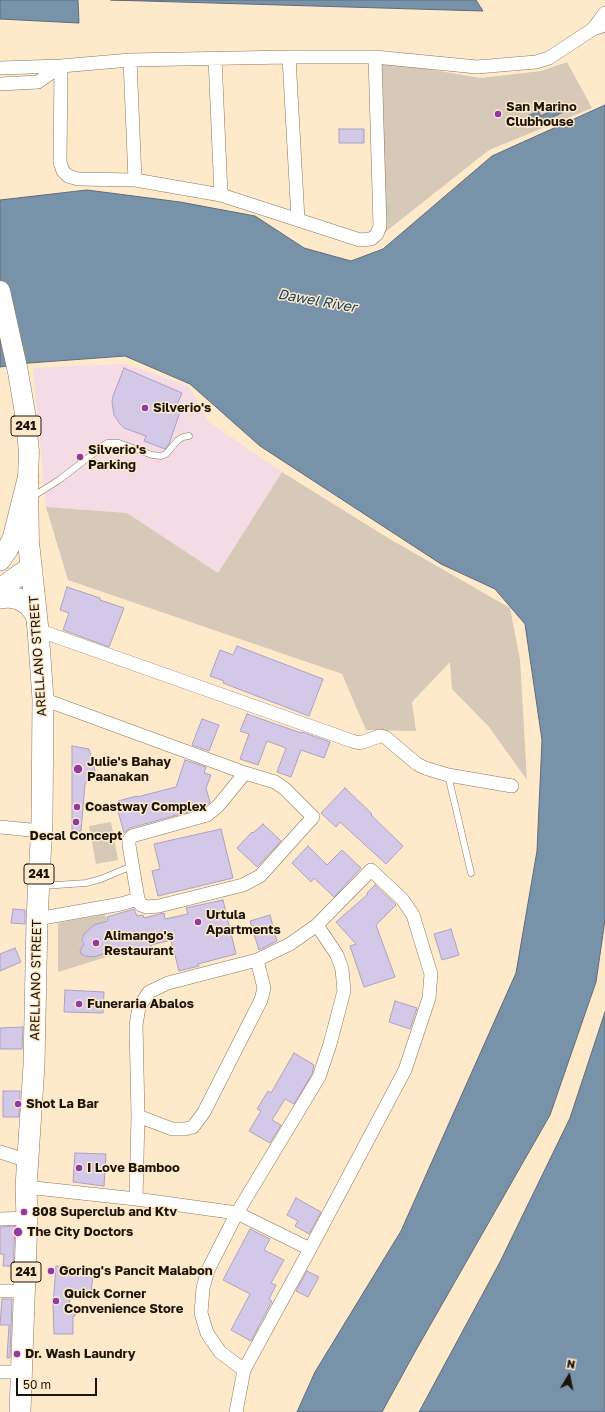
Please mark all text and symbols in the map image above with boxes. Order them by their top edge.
place label: San Marino Clubhouse [506,99,577,130]
marker: San Marino Clubhouse [493,109,503,119]
water label: Dawel River [277,286,357,316]
place label: Silverio's [153,400,211,416]
marker: Silverio's [140,403,150,413]
road number: 241 [11,416,41,436]
place label: Silverio's Parking [88,442,146,473]
marker: Silverio's Parking [75,452,85,462]
street label: ARELLANO STREET [26,595,50,717]
place label: Julie's Bahay Paanakan [87,754,171,785]
marker: Julie's Bahay Paanakan [72,763,84,775]
place label: Coastway Complex [85,799,207,815]
marker: Coastway Complex [72,802,82,812]
marker: Decal Concept [71,817,81,827]
place label: Decal Concept [30,828,122,844]
road number: 241 [24,864,54,884]
place label: Urtula Apartments [206,907,281,938]
marker: Urtula Apartments [193,917,203,927]
street label: ARELLANO STREET [27,919,45,1041]
place label: Alimango's Restaurant [104,928,174,959]
marker: Alimango's Restaurant [91,938,101,948]
place label: Funeraria Abalos [87,996,194,1012]
marker: Funeraria Abalos [74,999,84,1009]
place label: Shot La Bar [26,1096,99,1112]
marker: Shot La Bar [13,1099,23,1109]
place label: I Love Bamboo [87,1160,180,1176]
marker: I Love Bamboo [74,1163,84,1173]
place label: 808 Superclub and Ktv [32,1204,177,1220]
marker: 808 Superclub and Ktv [19,1207,29,1217]
place label: The City Doctors [27,1224,133,1240]
marker: The City Doctors [12,1226,24,1238]
road number: 241 [11,1262,41,1282]
place label: Goring's Pancit Malabon [59,1263,213,1279]
marker: Goring's Pancit Malabon [46,1266,56,1276]
place label: Quick Corner Convenience Store [64,1286,183,1317]
marker: Quick Corner Convenience Store [51,1296,61,1306]
place label: Dr. Wash Laundry [25,1346,136,1362]
marker: Dr. Wash Laundry [12,1349,22,1359]
north arrow [549,1356,589,1396]
text: N [566,1357,576,1371]
scale bar [18,1370,99,1396]
text: 50 m [23,1377,51,1392]

